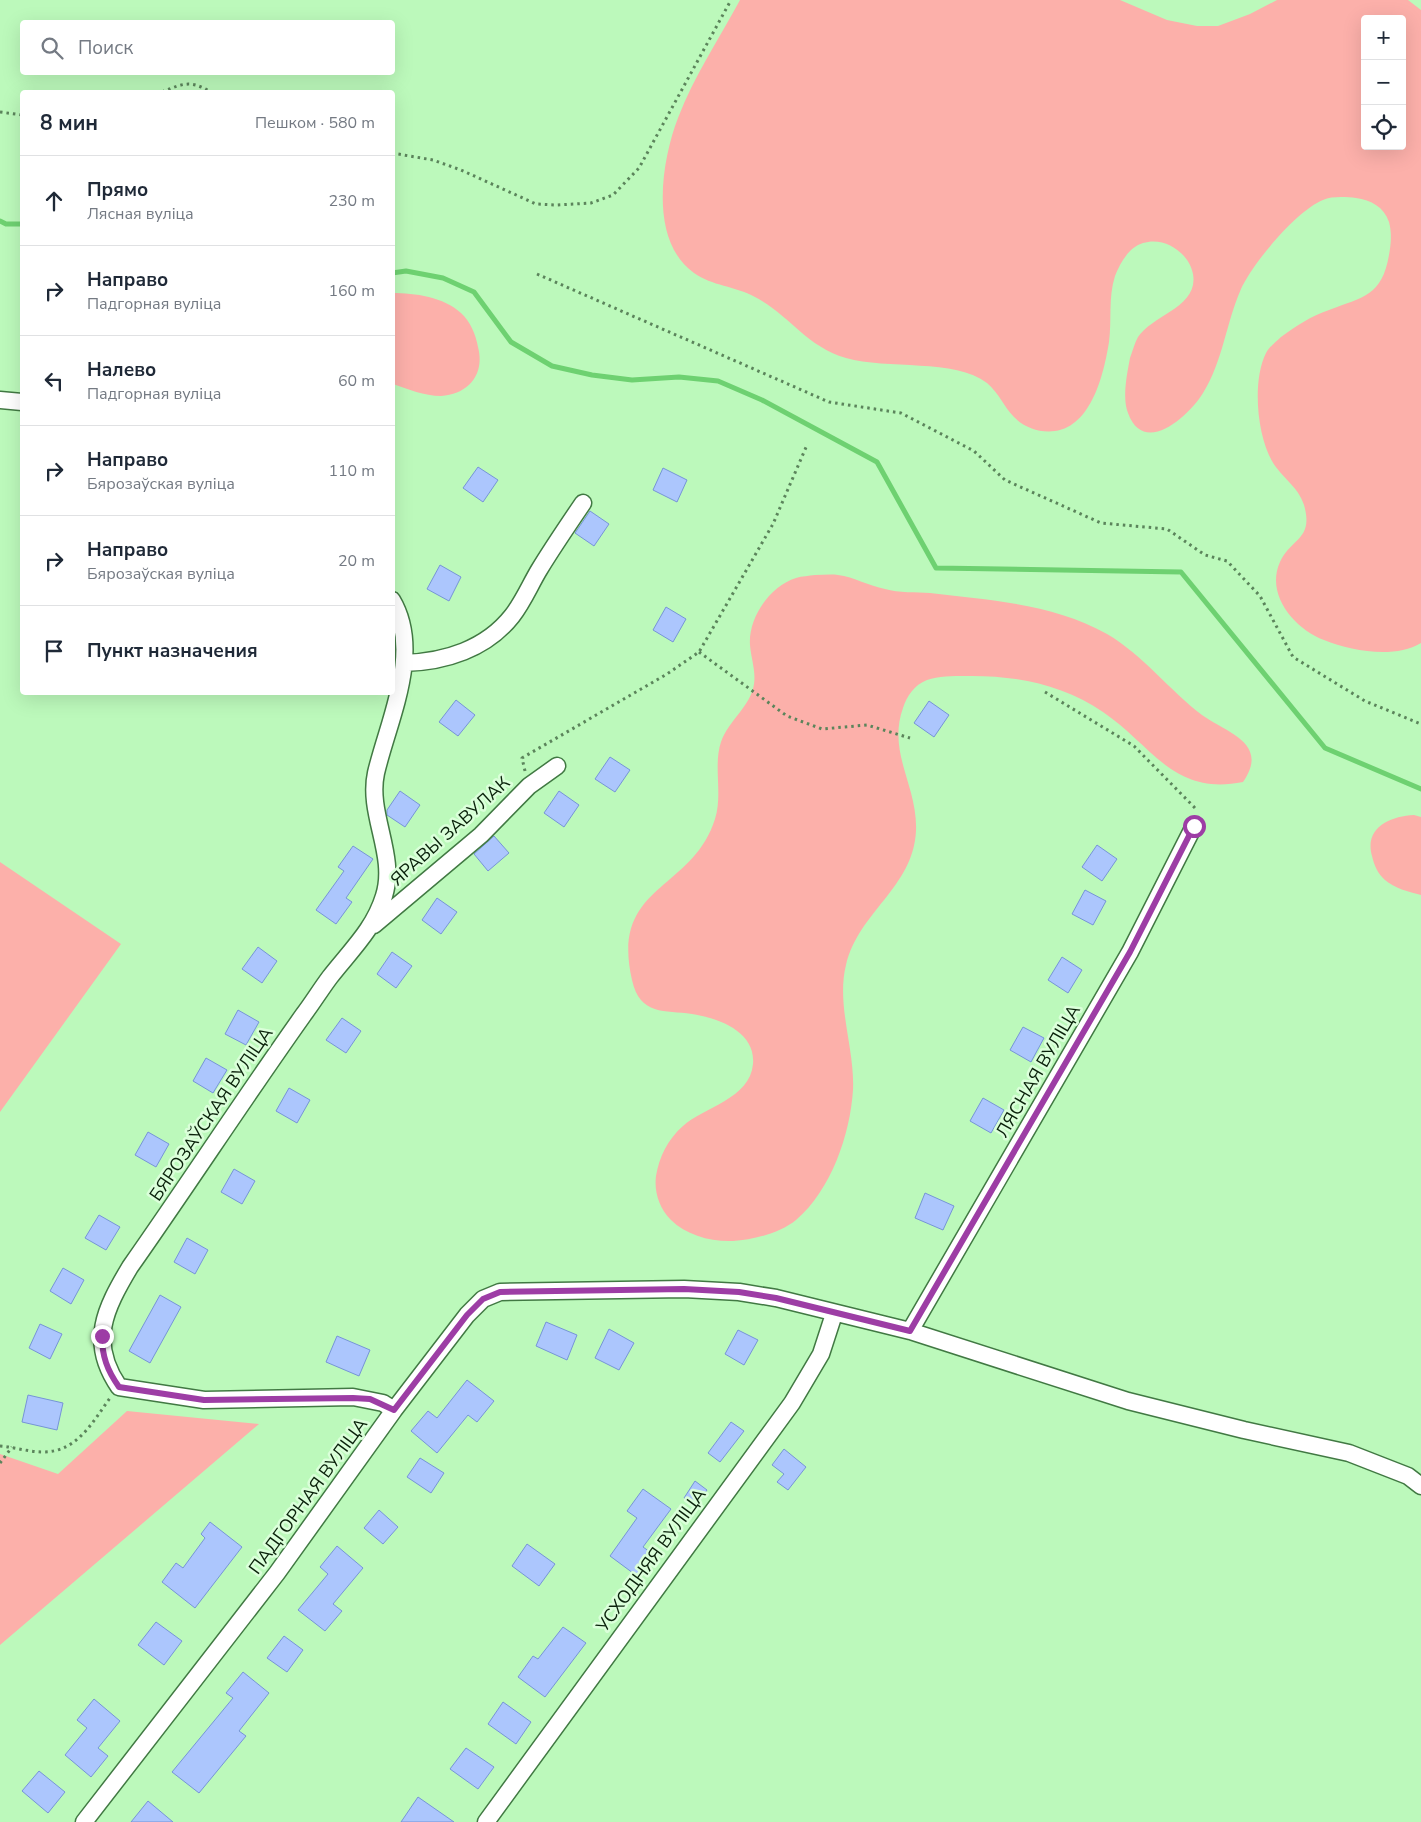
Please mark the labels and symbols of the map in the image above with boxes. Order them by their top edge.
street label: ЯРАВЫ ЗАВУЛАК [385,771,515,891]
route start [1183,815,1206,838]
street label: ЛЯСНАЯ ВУЛІЦА [990,1000,1086,1142]
street label: БЯРОЗАЎСКАЯ ВУЛІЦА [144,1022,278,1206]
route end [91,1325,114,1348]
street label: ПАДГОРНАЯ ВУЛІЦА [243,1413,373,1579]
street label: УСХОДНЯЯ ВУЛІЦА [590,1483,711,1638]

